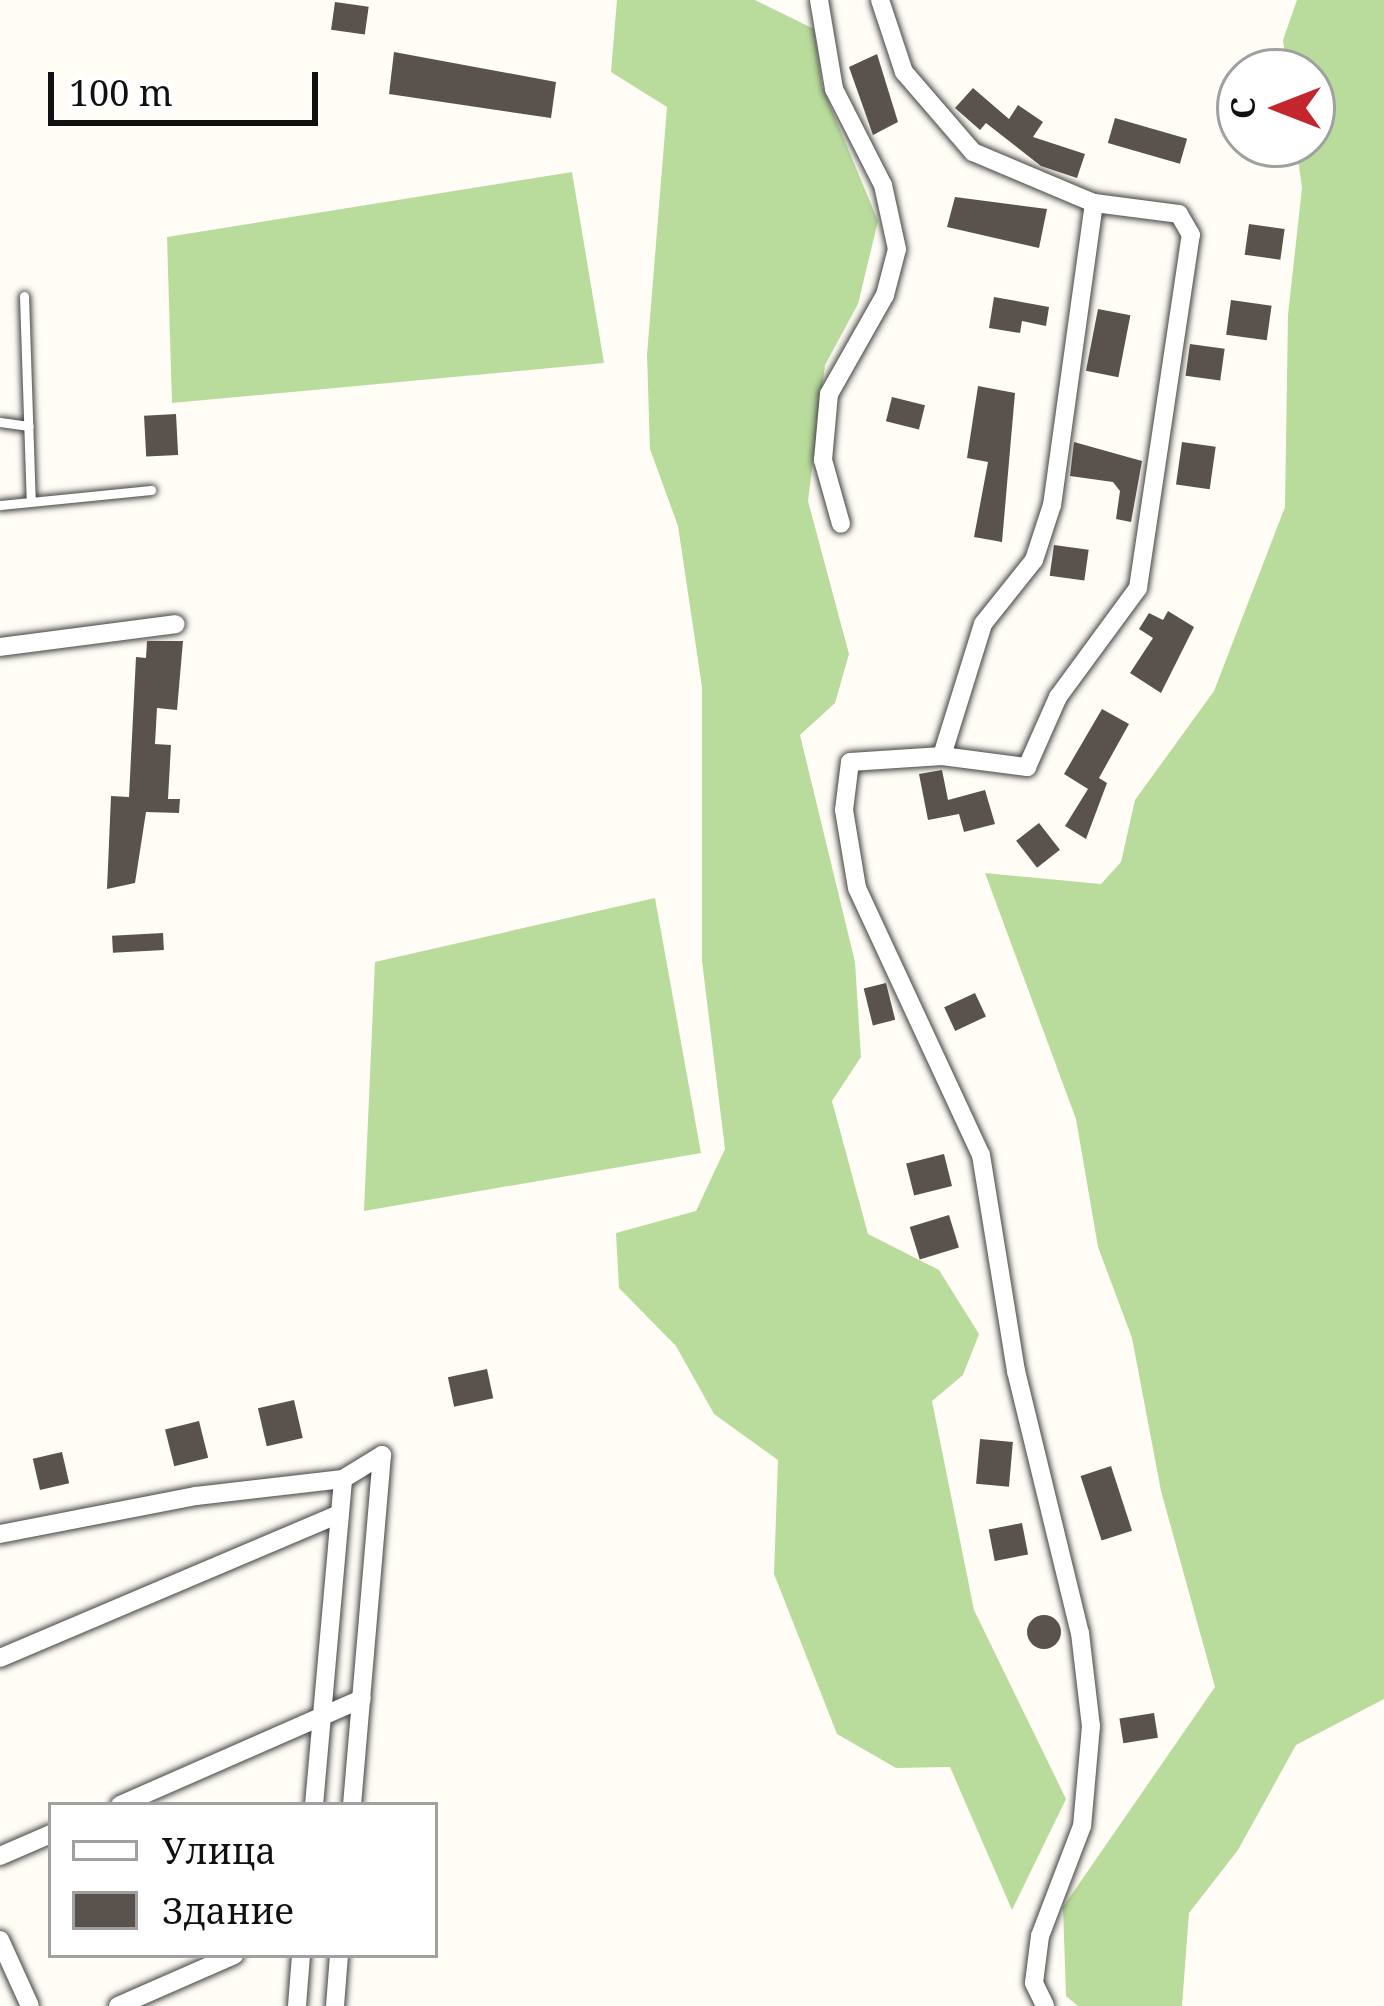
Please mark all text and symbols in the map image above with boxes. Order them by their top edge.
scale bar [54,48,324,122]
north arrow [1216,48,1336,168]
text: 100 m [69,68,173,117]
text: С [1220,97,1265,119]
legend [48,1802,438,1958]
text: Улица [162,1826,276,1875]
text: Здание [162,1886,294,1935]

